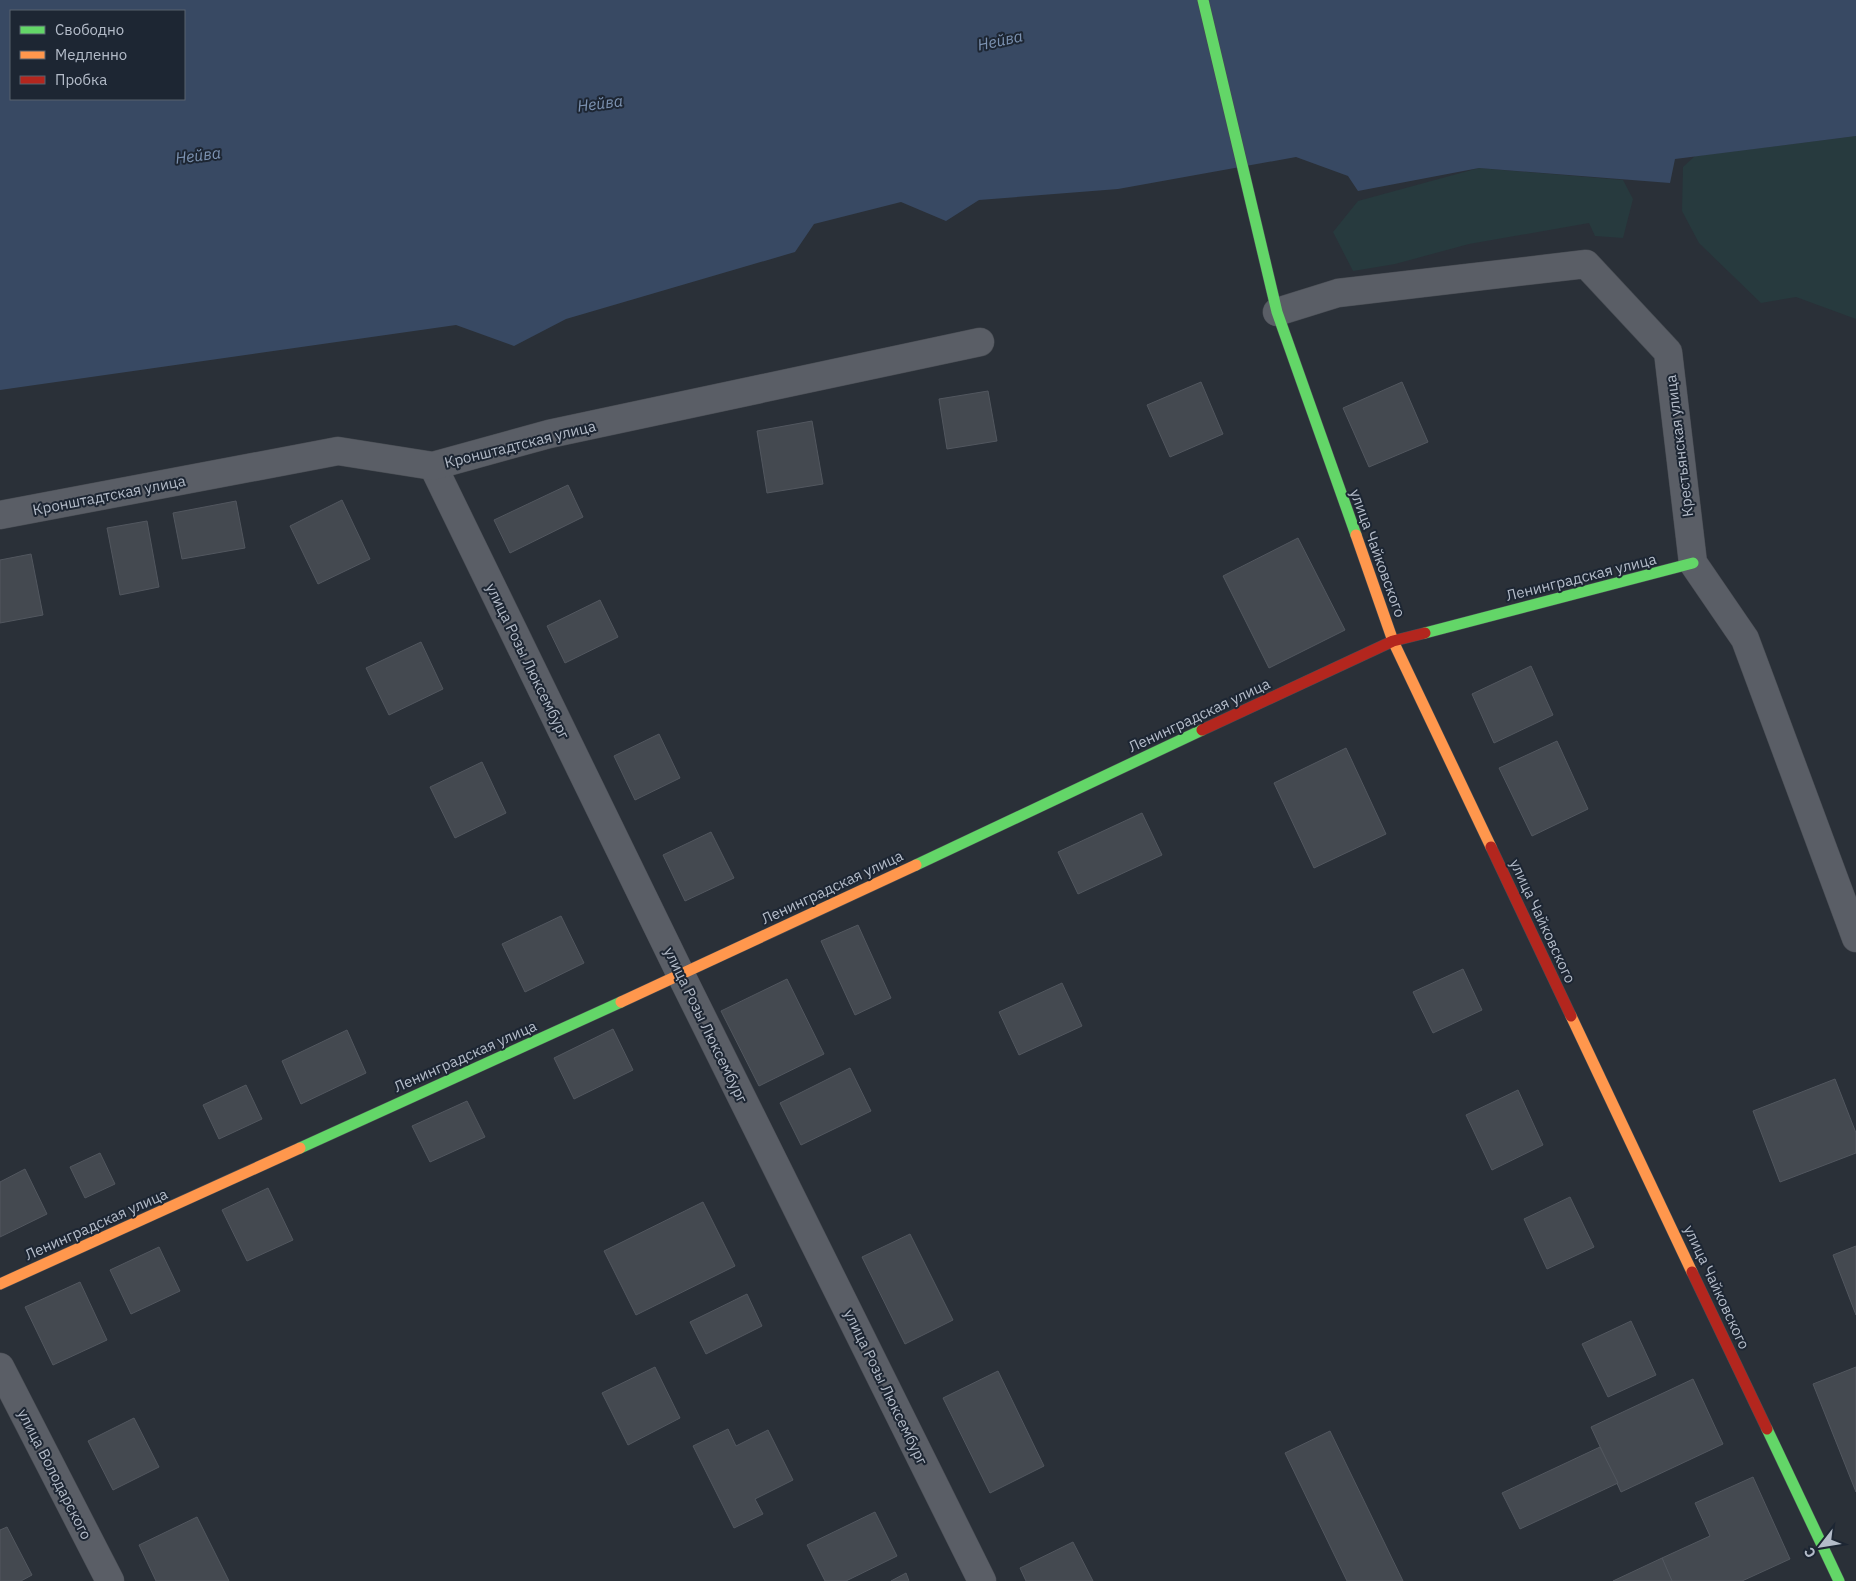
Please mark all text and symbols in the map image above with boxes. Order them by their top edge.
legend [10,10,185,100]
text: Свободно [55,20,124,39]
water label: Нейва [975,25,1025,55]
text: Медленно [55,45,127,64]
text: Пробка [55,70,107,89]
water label: Нейва [576,90,624,116]
water label: Нейва [174,142,222,168]
street label: Крестьянская улица [1661,374,1697,518]
street label: Кронштадтская улица [442,416,598,472]
street label: Кронштадтская улица [31,471,187,519]
street label: улица Чайковского [1346,486,1410,620]
street label: Ленинградская улица [1504,549,1658,605]
street label: улица Розы Люксембург [482,580,574,743]
street label: Ленинградская улица [1125,674,1273,756]
street label: Ленинградская улица [758,846,906,928]
street label: улица Чайковского [1506,856,1580,986]
street label: улица Розы Люксембург [660,944,752,1107]
street label: Ленинградская улица [391,1016,539,1096]
street label: Ленинградская улица [22,1184,170,1264]
street label: улица Чайковского [1680,1222,1754,1352]
street label: улица Розы Люксембург [840,1306,932,1469]
street label: улица Володарского [14,1405,96,1543]
north arrow [1796,1521,1846,1571]
text: С [1800,1544,1820,1561]

